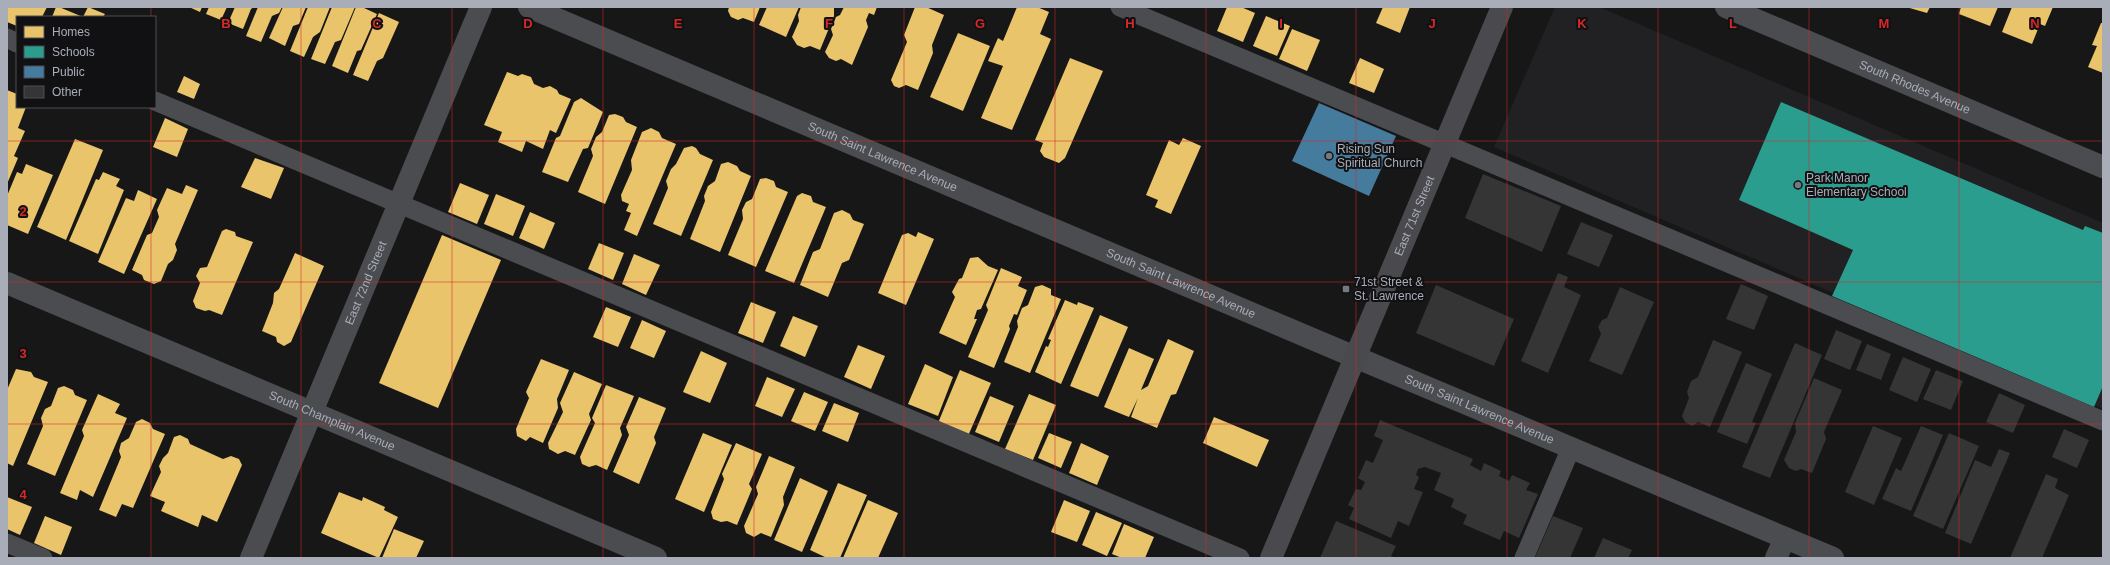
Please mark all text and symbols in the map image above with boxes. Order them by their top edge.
legend [16,16,156,108]
text: B [221,16,231,31]
text: C [372,16,382,31]
text: D [523,16,533,31]
text: E [674,16,683,31]
text: F [825,16,833,31]
text: G [975,16,985,31]
text: H [1125,16,1135,31]
text: I [1279,16,1283,31]
text: J [1428,16,1436,31]
text: K [1577,16,1587,31]
text: L [1729,16,1737,31]
text: M [1879,16,1889,31]
text: N [2030,16,2040,31]
text: Homes [52,25,90,39]
text: Schools [52,45,95,59]
street label: South Rhodes Avenue [1857,57,1973,117]
text: Public [52,65,85,79]
text: Other [52,85,82,99]
street label: South Saint Lawrence Avenue [806,119,960,195]
place label: Rising Sun Spiritual Church [1337,142,1422,170]
marker: Rising Sun Spiritual Church [1324,151,1334,161]
place label: Park Manor Elementary School [1806,171,1907,199]
street label: East 71st Street [1391,173,1438,258]
marker: Park Manor Elementary School [1793,180,1803,190]
text: 2 [19,204,27,219]
street label: East 72nd Street [342,238,390,327]
street label: South Saint Lawrence Avenue [1104,245,1258,321]
place label: 71st Street & St. Lawrence [1354,275,1424,303]
marker: 71st Street & St. Lawrence [1341,284,1351,294]
text: 3 [19,346,27,361]
street label: South Saint Lawrence Avenue [1403,372,1557,447]
street label: South Champlain Avenue [267,388,397,454]
text: 4 [19,487,27,502]

